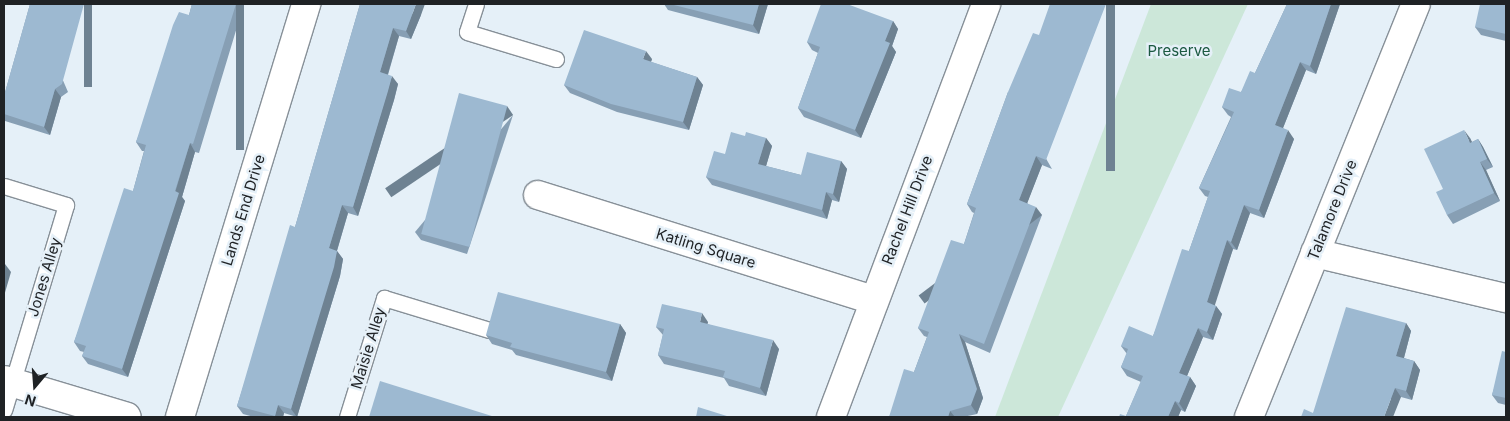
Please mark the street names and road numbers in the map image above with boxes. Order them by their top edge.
street label: Lands End Drive [217,152,269,268]
street label: Rachel Hill Drive [878,153,936,267]
street label: Talamore Drive [1304,157,1360,263]
street label: Katling Square [654,224,758,272]
street label: Jones Alley [23,235,65,319]
street label: Maisie Alley [347,305,389,391]

